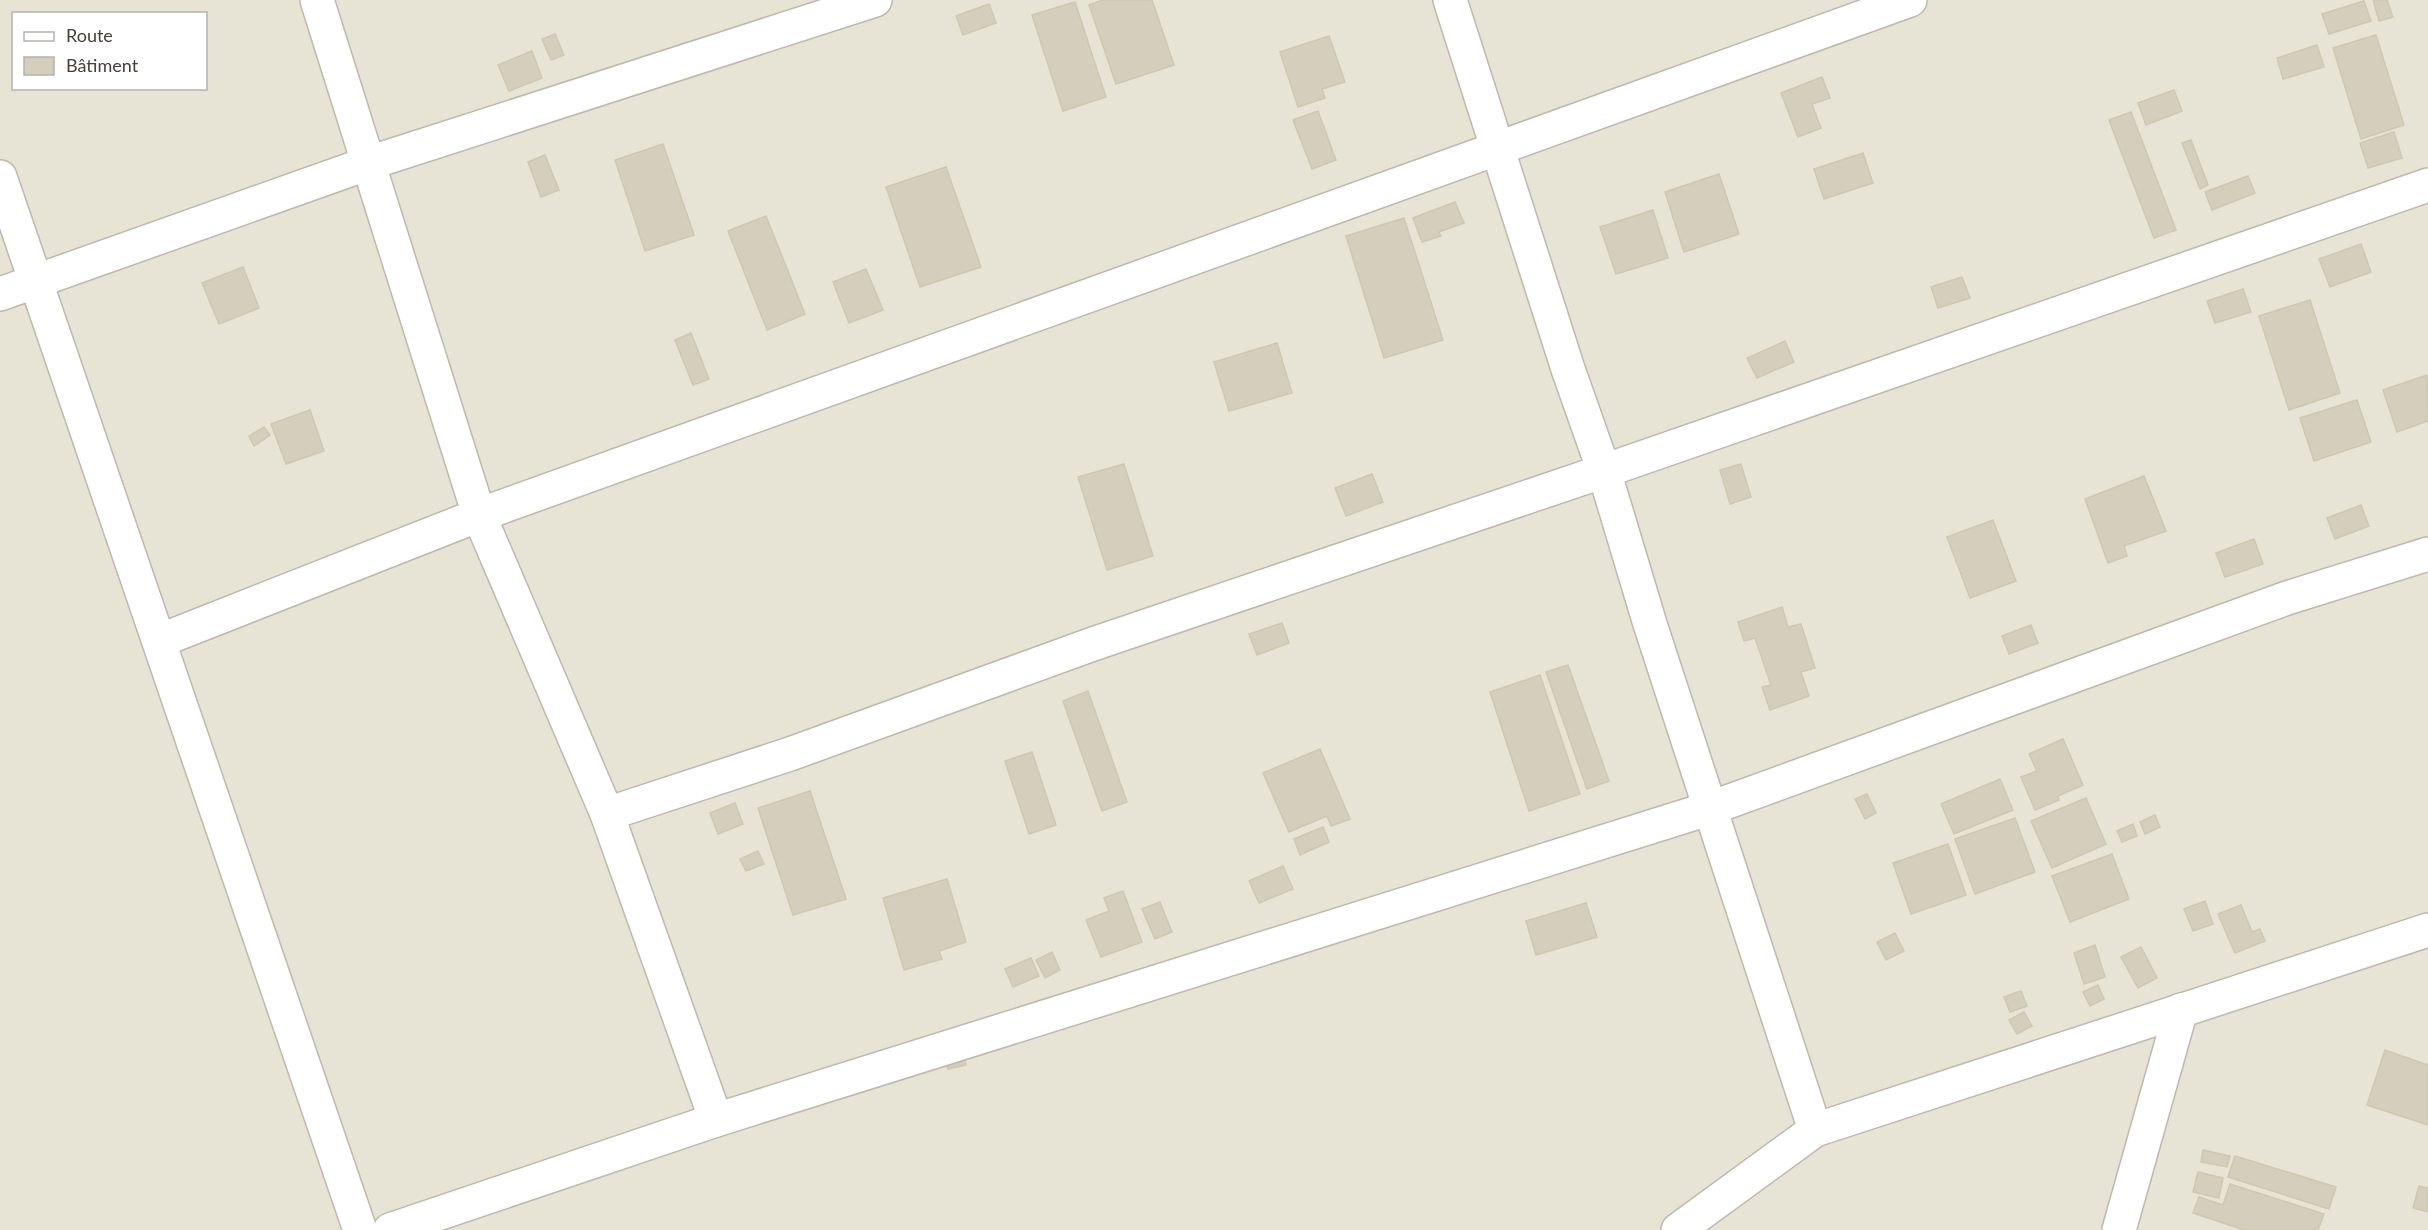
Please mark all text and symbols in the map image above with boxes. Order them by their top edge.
legend [12,12,207,90]
text: Route [66,24,113,46]
text: Bâtiment [66,54,139,76]

